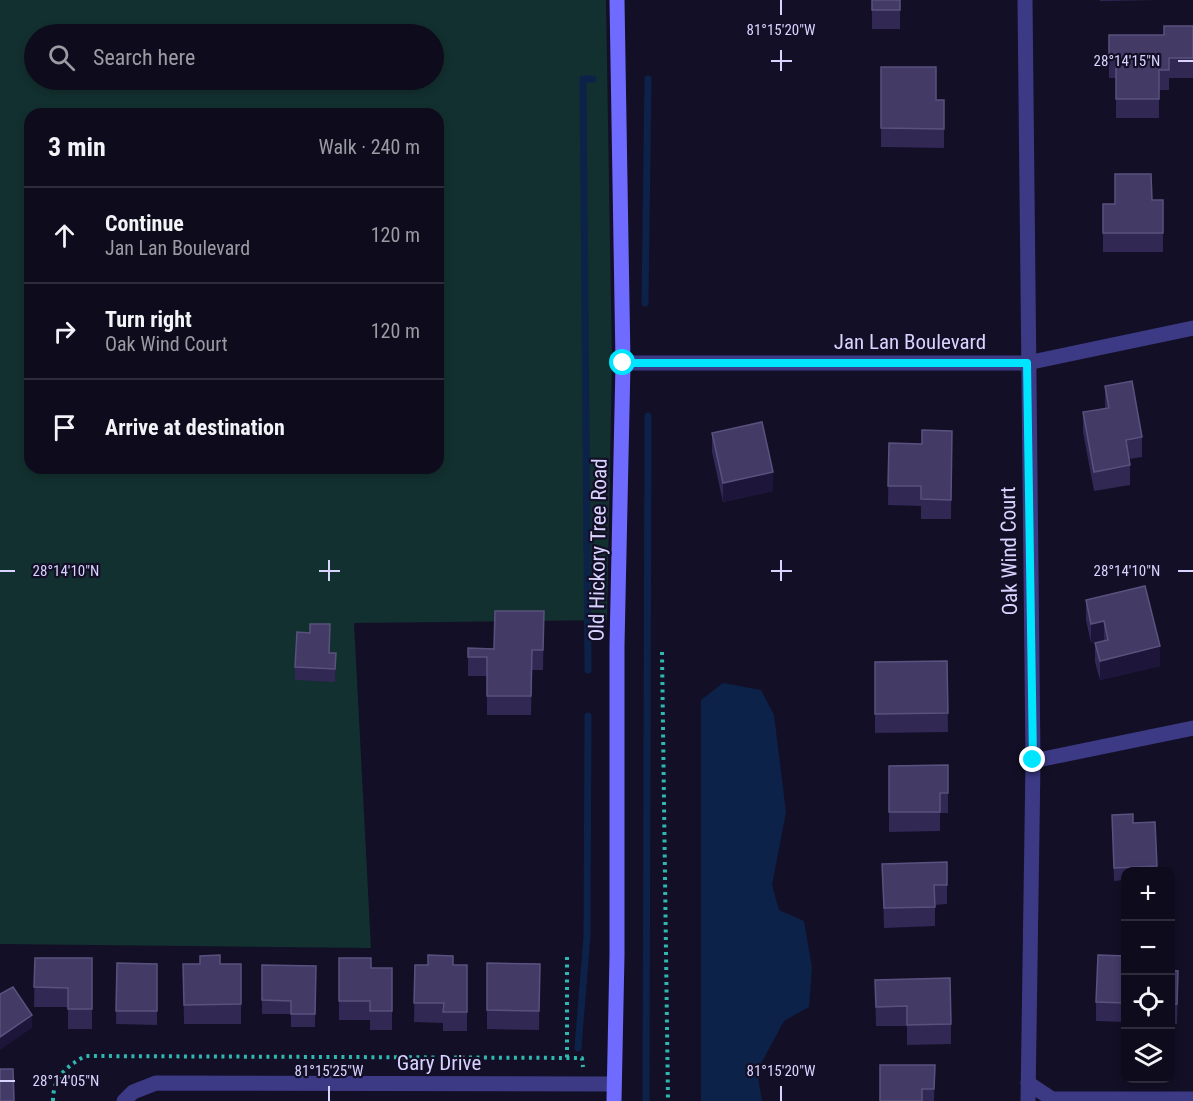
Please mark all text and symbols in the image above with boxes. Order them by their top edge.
text: 81°15'20"W [747,21,816,39]
search box [24,24,444,90]
icon: search [45,41,78,74]
text: Search here [93,45,195,70]
text: 28°14'15"N [1094,52,1160,70]
text: 3 min [48,132,106,162]
text: Walk · 240 m [319,135,420,159]
text: Continue [105,211,184,236]
icon: ahead [48,219,81,252]
text: 120 m [371,223,420,247]
text: Jan Lan Boulevard [105,236,250,260]
text: Turn right [105,307,192,332]
icon: right [48,315,81,348]
text: 120 m [371,319,420,343]
street label: Jan Lan Boulevard [834,330,986,354]
text: Oak Wind Court [105,332,228,356]
route start [609,349,635,375]
icon: arrive [48,411,81,444]
text: Arrive at destination [105,415,285,440]
street label: Old Hickory Tree Road [584,458,612,642]
street label: Oak Wind Court [996,486,1022,616]
text: 28°14'10"N [33,562,99,580]
text: 28°14'10"N [1094,562,1160,580]
route end [1019,746,1045,772]
map controls [1121,867,1175,1083]
button: + [1121,867,1175,921]
button: − [1121,921,1175,975]
button: locate [1121,975,1175,1029]
button: layers [1121,1029,1175,1083]
street label: Gary Drive [397,1051,481,1075]
text: 81°15'25"W [295,1062,364,1080]
text: 81°15'20"W [747,1062,816,1080]
text: 28°14'05"N [33,1072,99,1090]

